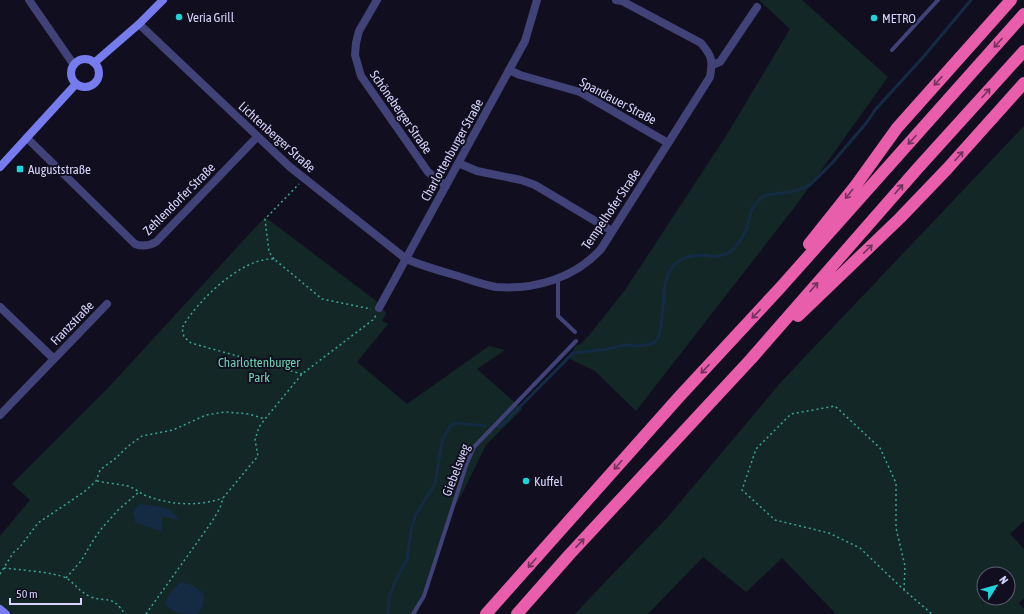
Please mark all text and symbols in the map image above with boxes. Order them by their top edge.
place label: Veria Grill [187,10,235,25]
place label: METRO [882,11,916,26]
marker: Veria Grill [174,12,184,22]
marker: METRO [869,13,879,23]
one-way arrow [993,38,1003,48]
street label: Schöneberger Straße [367,68,435,157]
street label: Spandauer Straße [577,74,659,128]
one-way arrow [934,76,943,86]
one-way arrow [982,88,991,98]
street label: Charlottenburger Straße [418,96,486,204]
street label: Lichtenberger Straße [236,99,319,175]
one-way arrow [907,135,916,145]
one-way arrow [954,151,963,161]
street label: Zehlendorfer Straße [140,160,218,238]
place label: Auguststraße [28,162,91,177]
marker: Auguststraße [15,164,25,174]
street label: Tempelhofer Straße [578,166,644,252]
one-way arrow [895,184,904,195]
one-way arrow [845,188,853,199]
one-way arrow [863,245,873,254]
one-way arrow [809,282,818,293]
street label: Franzstraße [47,298,97,348]
one-way arrow [751,309,761,319]
park label: Charlottenburger Park [218,355,300,385]
one-way arrow [701,363,710,373]
street label: Giebelsweg [439,441,473,498]
one-way arrow [613,460,623,470]
place label: Kuffel [534,474,563,489]
marker: Kuffel [521,476,531,486]
one-way arrow [575,538,585,548]
one-way arrow [528,557,537,568]
north arrow [976,566,1016,606]
text: N [997,574,1011,586]
scale bar [10,580,81,606]
text: 50 m [16,587,38,601]

